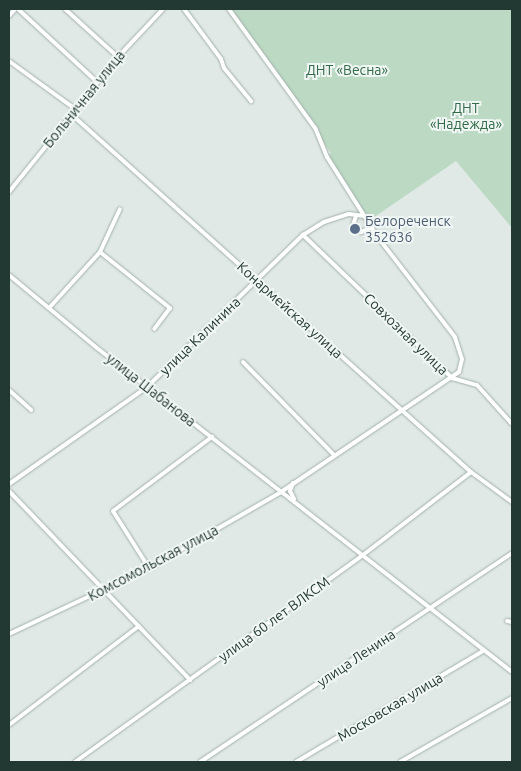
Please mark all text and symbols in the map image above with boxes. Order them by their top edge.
street label: Больничная улица [40,47,128,151]
park label: ДНТ «Весна» [306,62,388,78]
park label: ДНТ «Надежда» [430,100,502,132]
place label: Белореченск 352636 [365,213,451,246]
marker: Белореченск 352636 [349,223,361,235]
street label: Конармейская улица [234,258,346,362]
street label: Совхозная улица [360,290,452,378]
street label: улица Калинина [156,293,244,379]
street label: улица Шабанова [103,350,199,430]
street label: Комсомольская улица [85,522,221,604]
street label: улица 60 лет ВЛКСМ [215,573,333,665]
street label: улица Ленина [314,626,398,690]
street label: Московская улица [334,669,446,745]

